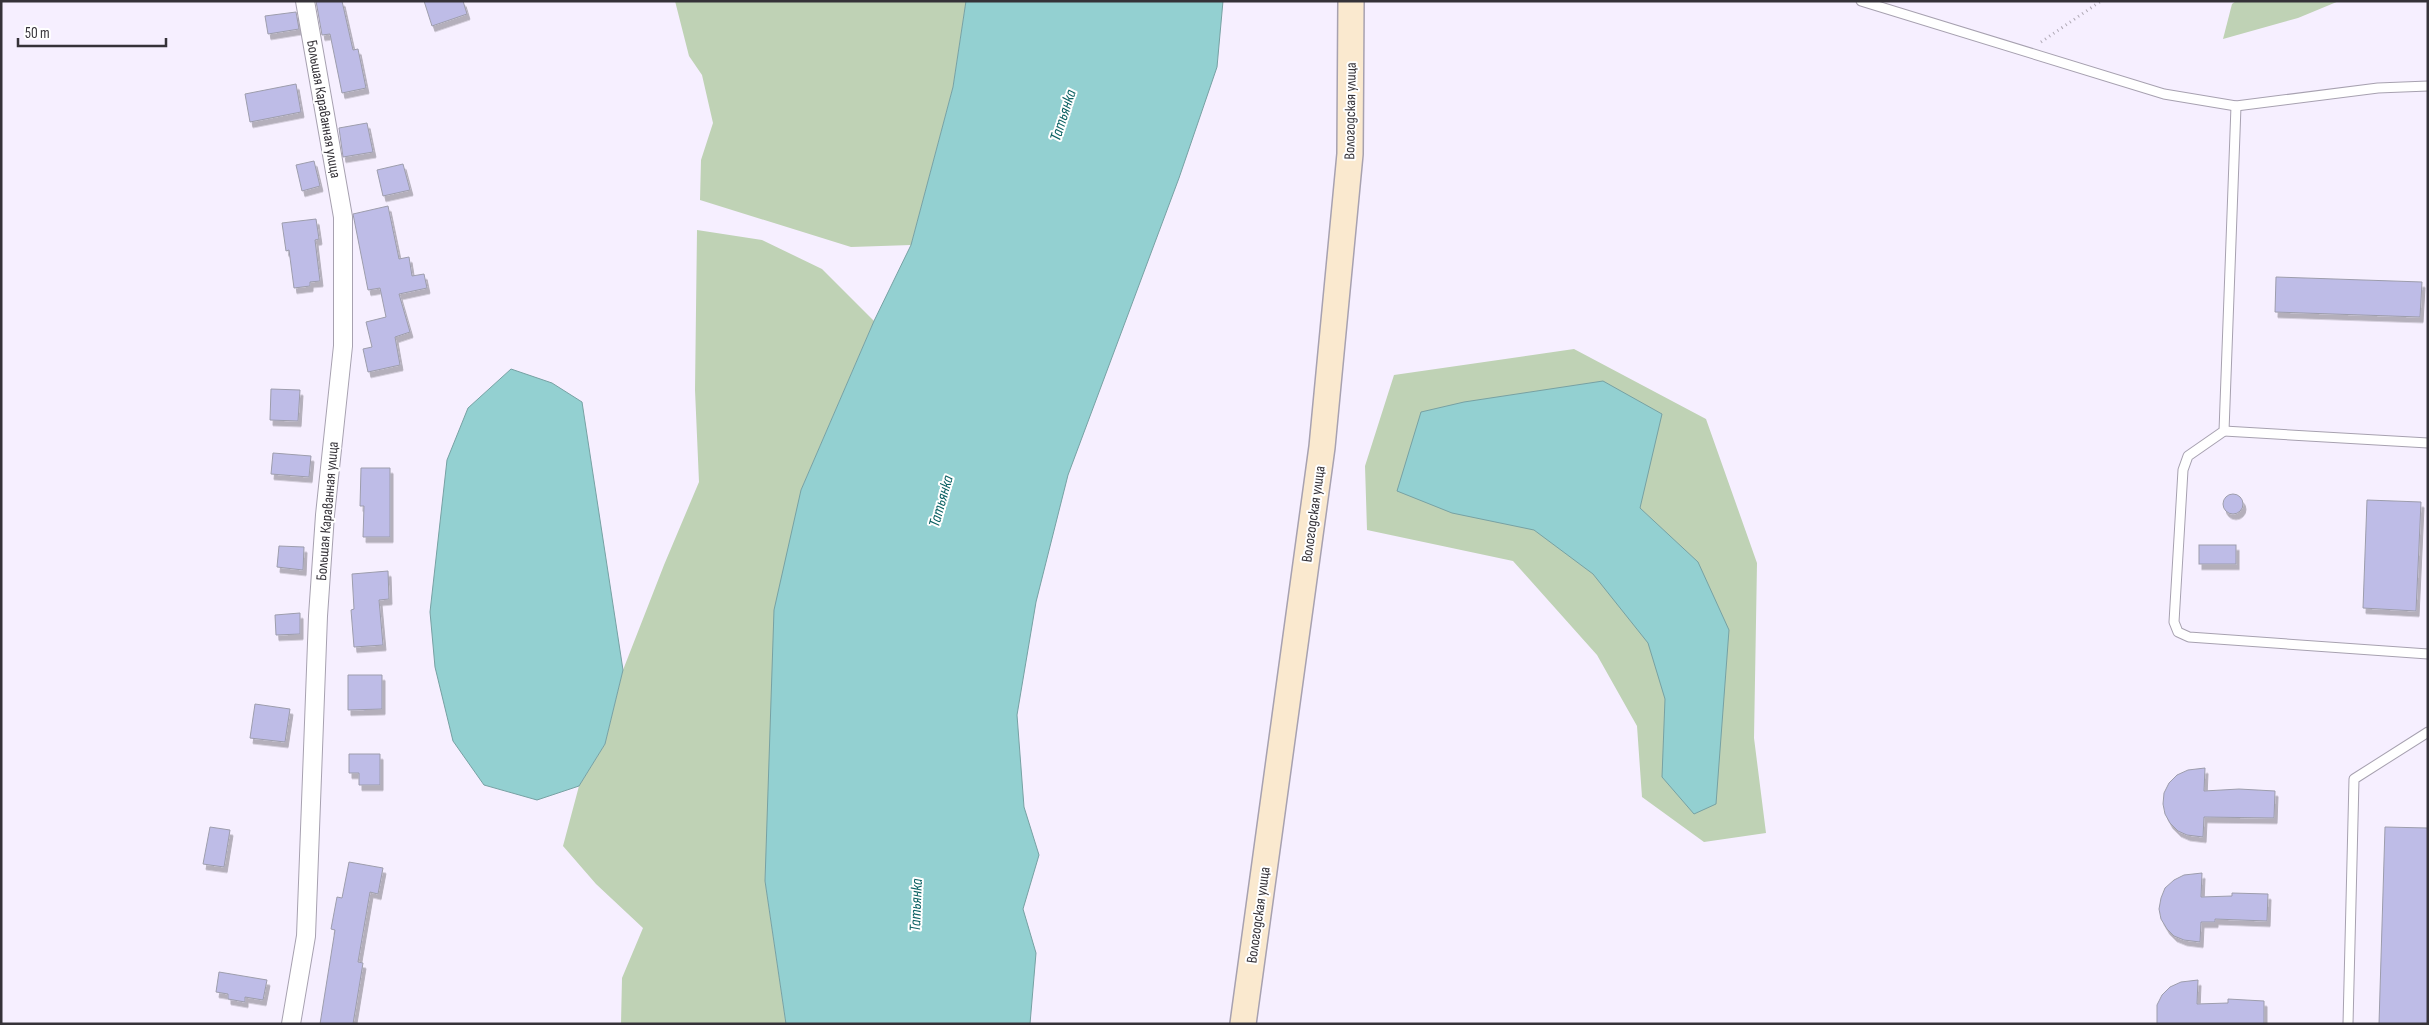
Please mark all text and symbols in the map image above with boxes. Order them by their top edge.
scale bar [18,15,165,47]
text: 50 m [25,24,50,43]
street label: Большая Караванная улица [302,39,345,180]
street label: Вологодская улица [1340,62,1361,160]
water label: Татьянка [1046,87,1081,144]
street label: Большая Караванная улица [312,440,343,581]
street label: Вологодская улица [1297,464,1330,564]
water label: Татьянка [925,473,958,529]
street label: Вологодская улица [1242,865,1275,965]
water label: Татьянка [906,878,927,932]

